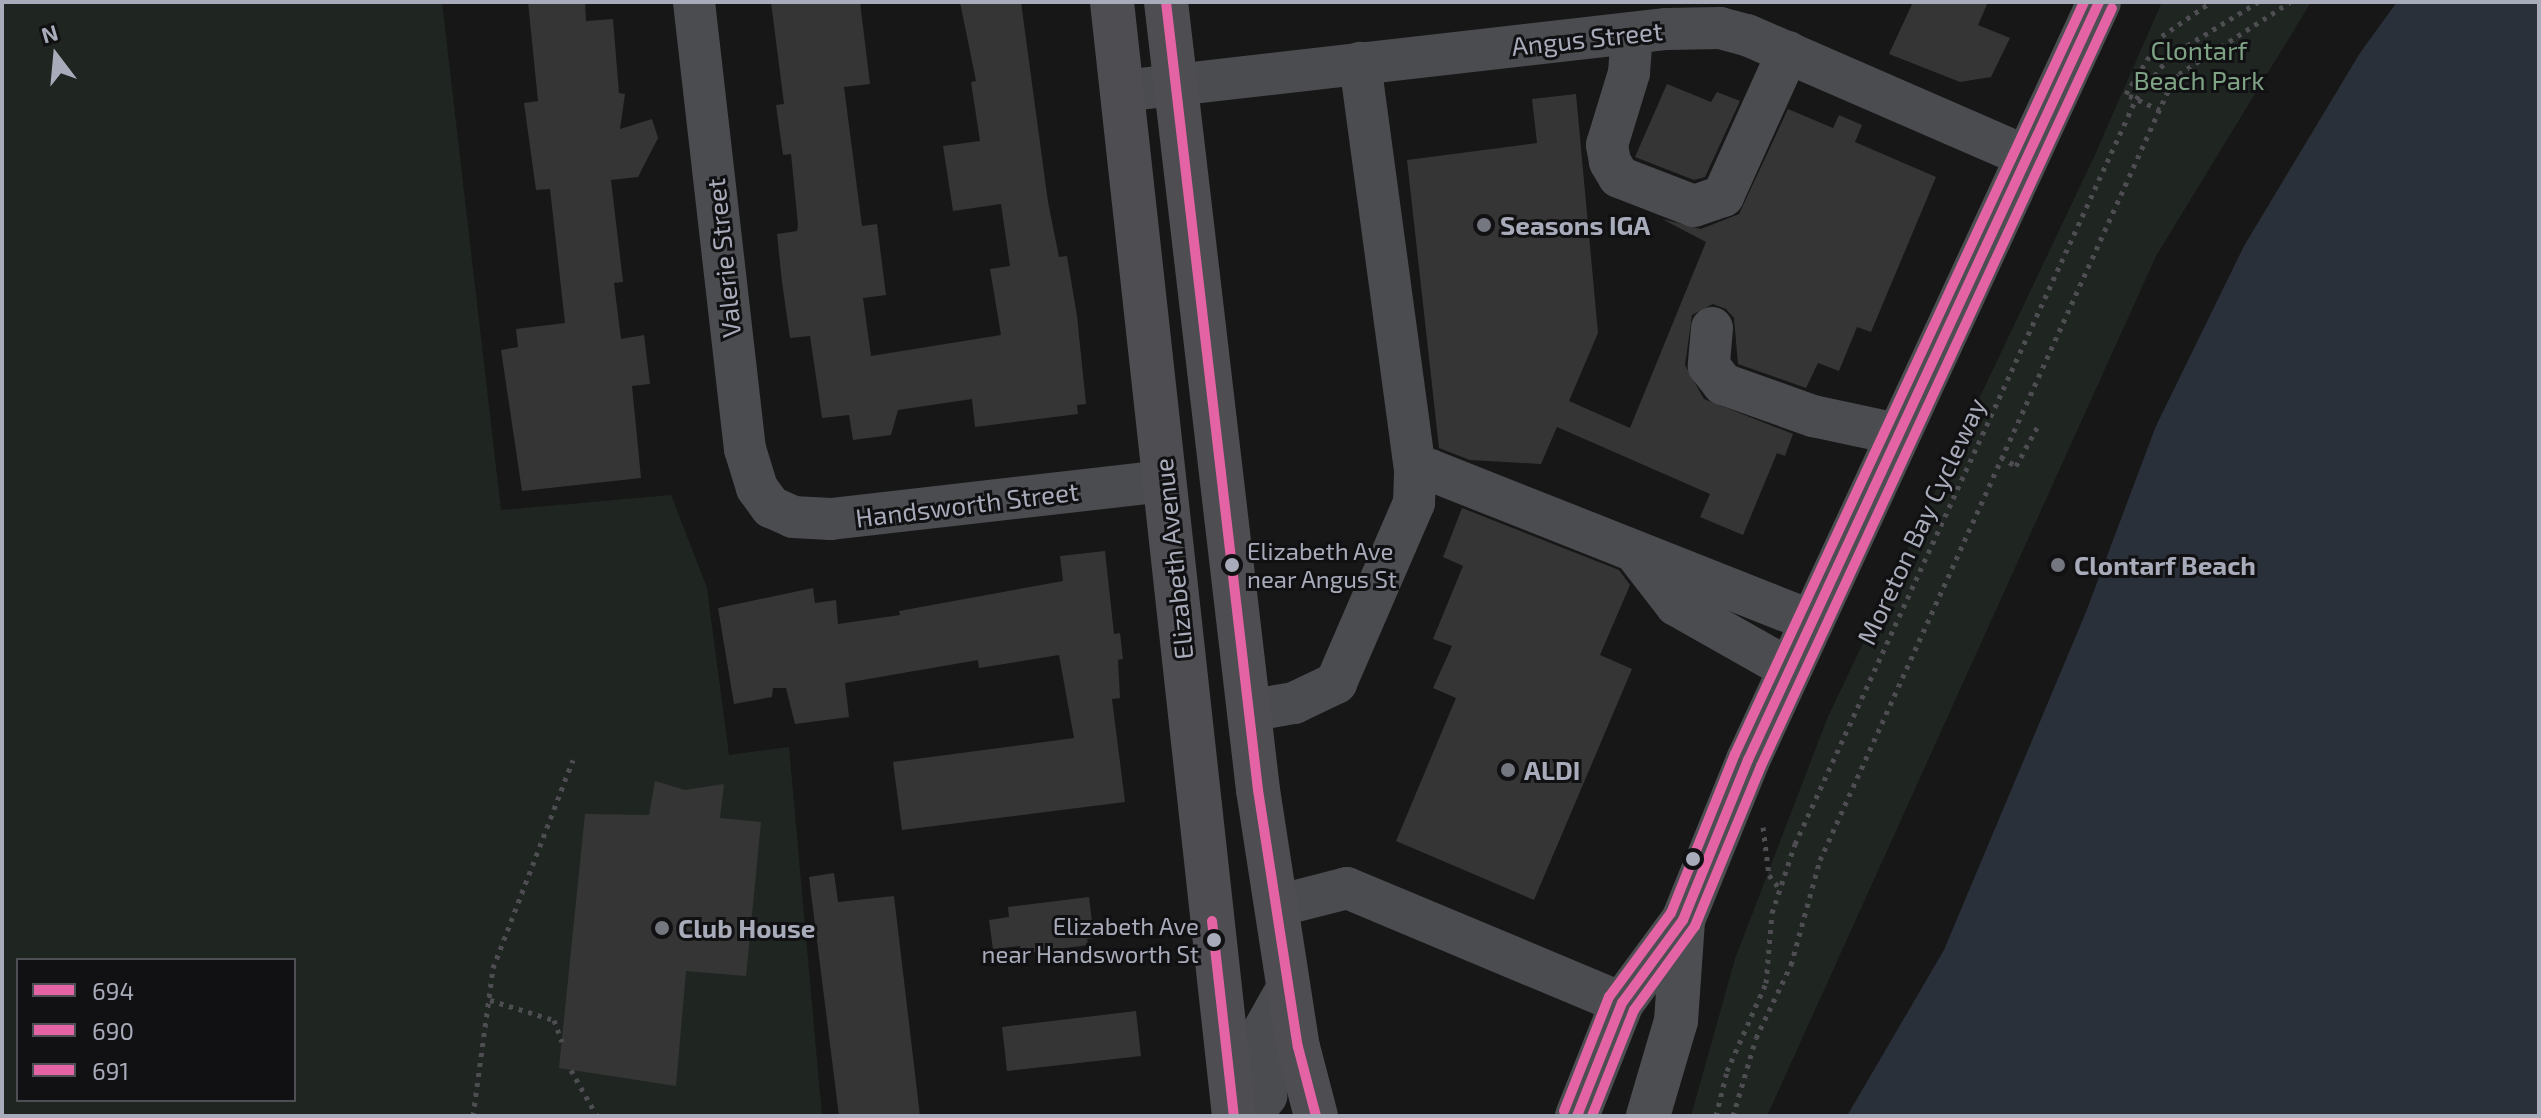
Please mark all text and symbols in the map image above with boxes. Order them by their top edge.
street label: Angus Street [1510,15,1664,61]
north arrow [16,16,96,96]
text: N [38,18,61,48]
park label: Clontarf Beach Park [2133,34,2265,96]
street label: Valerie Street [699,177,747,339]
place label: Seasons IGA [1500,209,1650,241]
marker: Seasons IGA [1475,216,1493,234]
street label: Moreton Bay Cycleway [1850,392,1992,650]
street label: Elizabeth Avenue [1147,456,1199,662]
street label: Handsworth Street [854,475,1080,533]
place label: Elizabeth Ave near Angus St [1247,537,1398,593]
place label: Clontarf Beach [2074,549,2256,581]
marker: Clontarf Beach [2049,556,2067,574]
marker: Elizabeth Ave near Angus St [1224,557,1240,573]
place label: ALDI [1524,754,1580,786]
marker: ALDI [1499,761,1517,779]
unlabelled marker [1685,851,1701,867]
place label: Club House [678,912,815,944]
place label: Elizabeth Ave near Handsworth St [981,912,1199,968]
marker: Club House [653,919,671,937]
marker: Elizabeth Ave near Handsworth St [1206,932,1222,948]
legend [16,958,296,1102]
text: 694 [92,976,134,1005]
text: 690 [92,1016,134,1045]
text: 691 [92,1056,129,1085]

